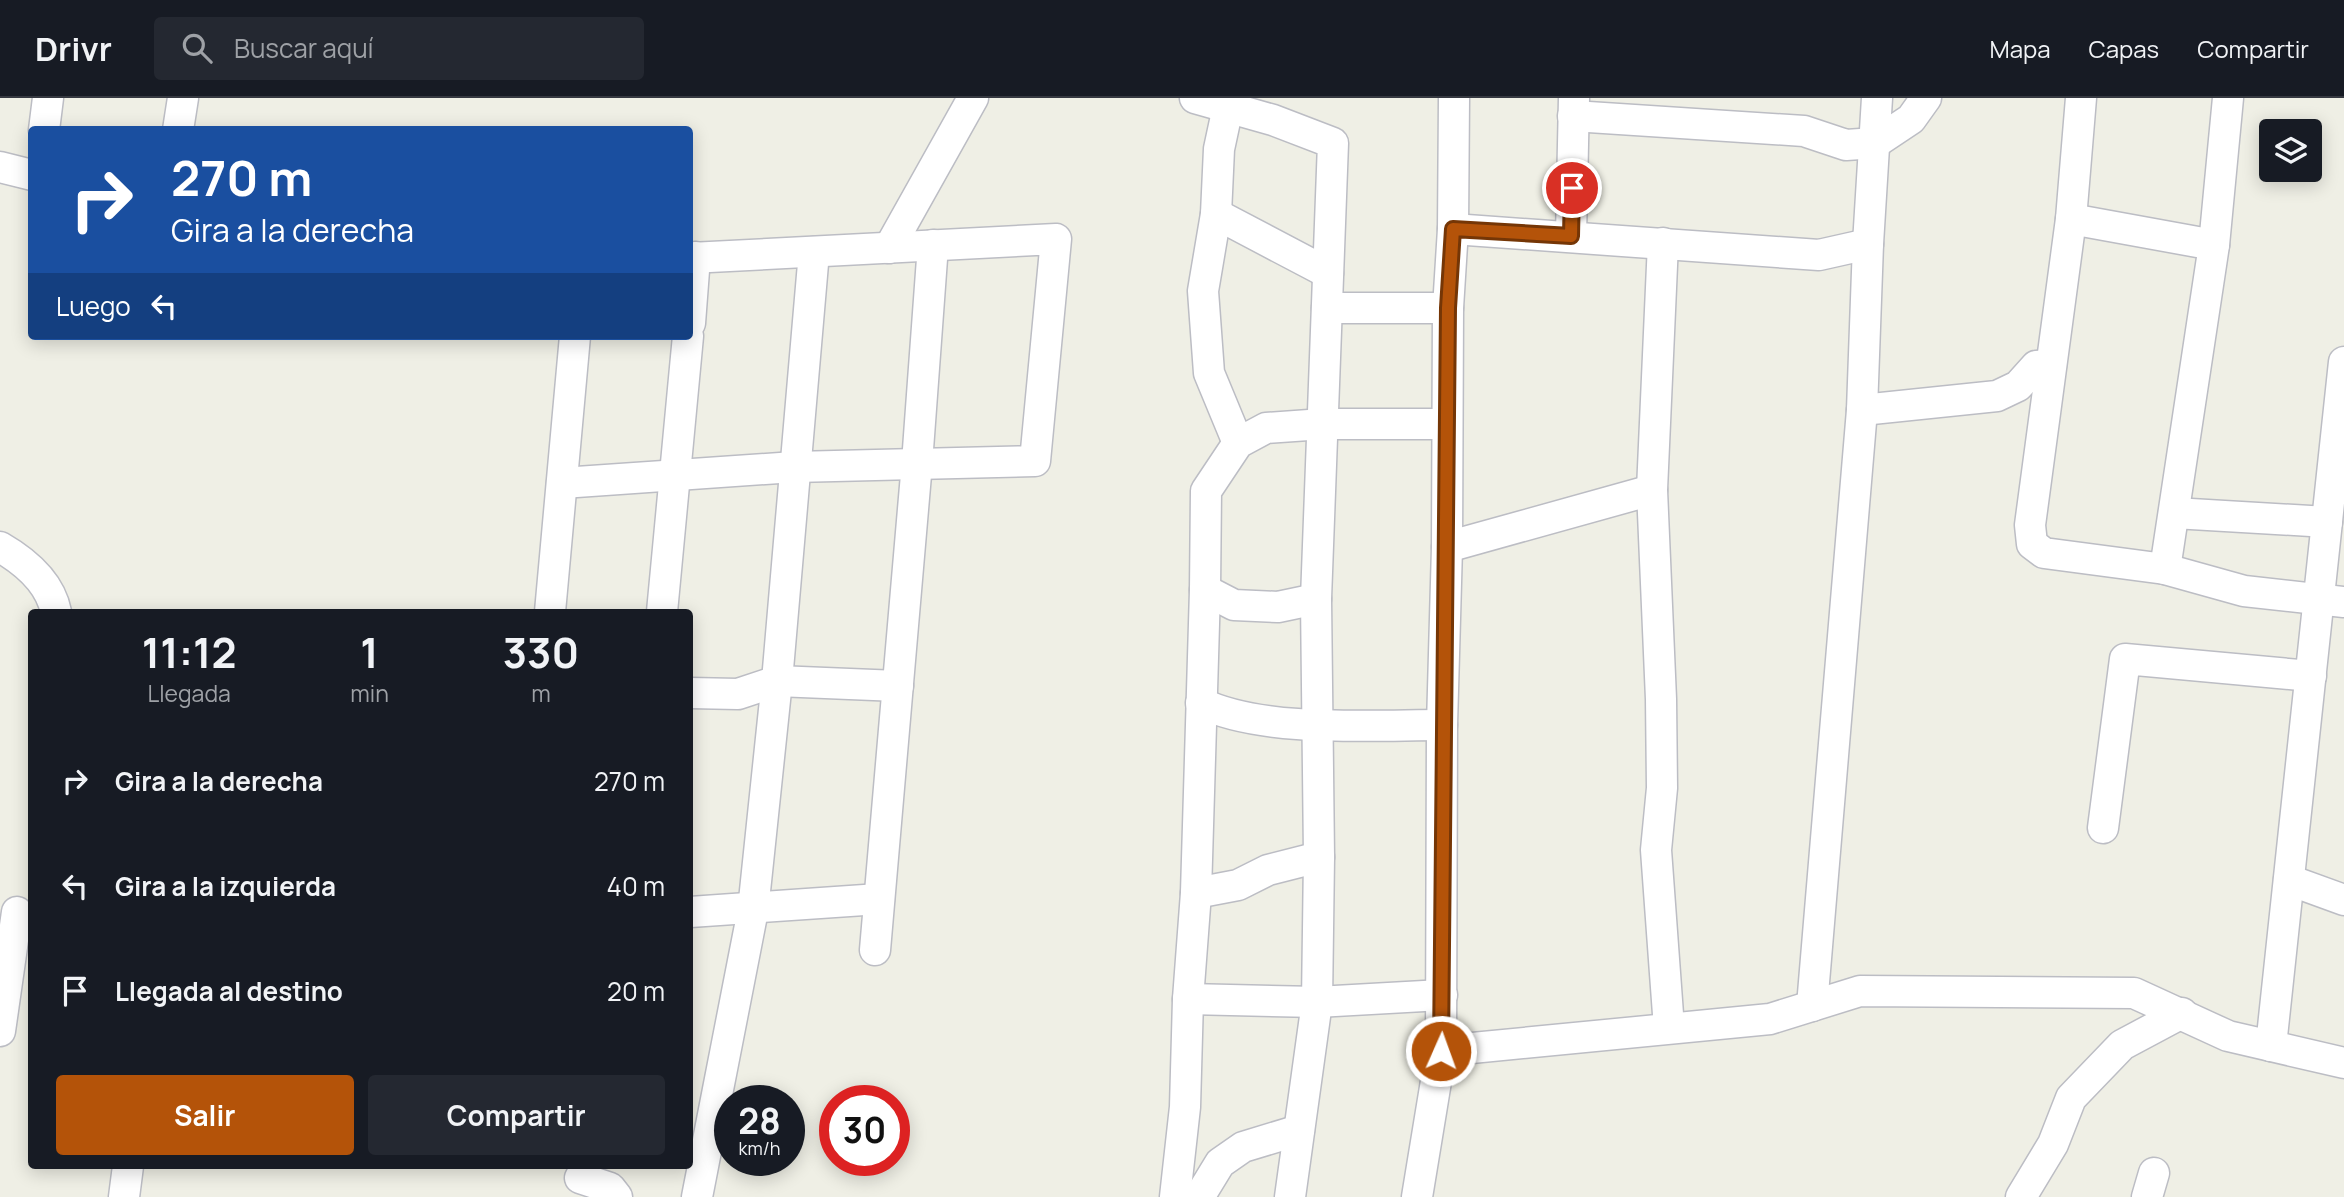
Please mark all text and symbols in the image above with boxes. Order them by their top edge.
search box [154,17,644,80]
text: Drivr [35,26,112,71]
icon: search [178,29,216,67]
text: Buscar aquí [234,30,374,66]
text: Mapa [1990,32,2051,65]
text: Capas [2089,32,2159,65]
text: Compartir [2197,32,2309,65]
map controls [2259,119,2322,182]
button: layers [2259,119,2322,182]
text: 270 m [171,144,312,211]
icon: right [56,154,147,245]
pin [1542,158,1602,218]
icon: arrive [1553,169,1591,207]
text: Gira a la derecha [171,208,414,252]
icon: left [145,287,183,325]
text: Luego [56,288,131,324]
text: 11:12 [142,623,236,681]
text: 1 [360,623,379,681]
text: 330 [503,623,579,681]
text: Llegada [147,677,231,709]
text: min [350,677,389,709]
text: m [531,677,551,709]
icon: right [56,762,94,800]
text: Gira a la derecha [115,763,323,799]
text: 270 m [594,763,665,799]
icon: left [56,867,94,905]
text: Gira a la izquierda [115,868,336,904]
text: 40 m [607,868,665,904]
icon: arrive [56,972,94,1010]
text: Llegada al destino [115,973,343,1009]
text: 20 m [607,973,665,1009]
position arrow [1404,1014,1478,1088]
button: Salir [56,1075,354,1155]
button: Compartir [368,1075,665,1155]
speed limit sign: 30 [819,1085,910,1176]
text: 28 [738,1097,781,1145]
text: km/h [739,1136,780,1160]

